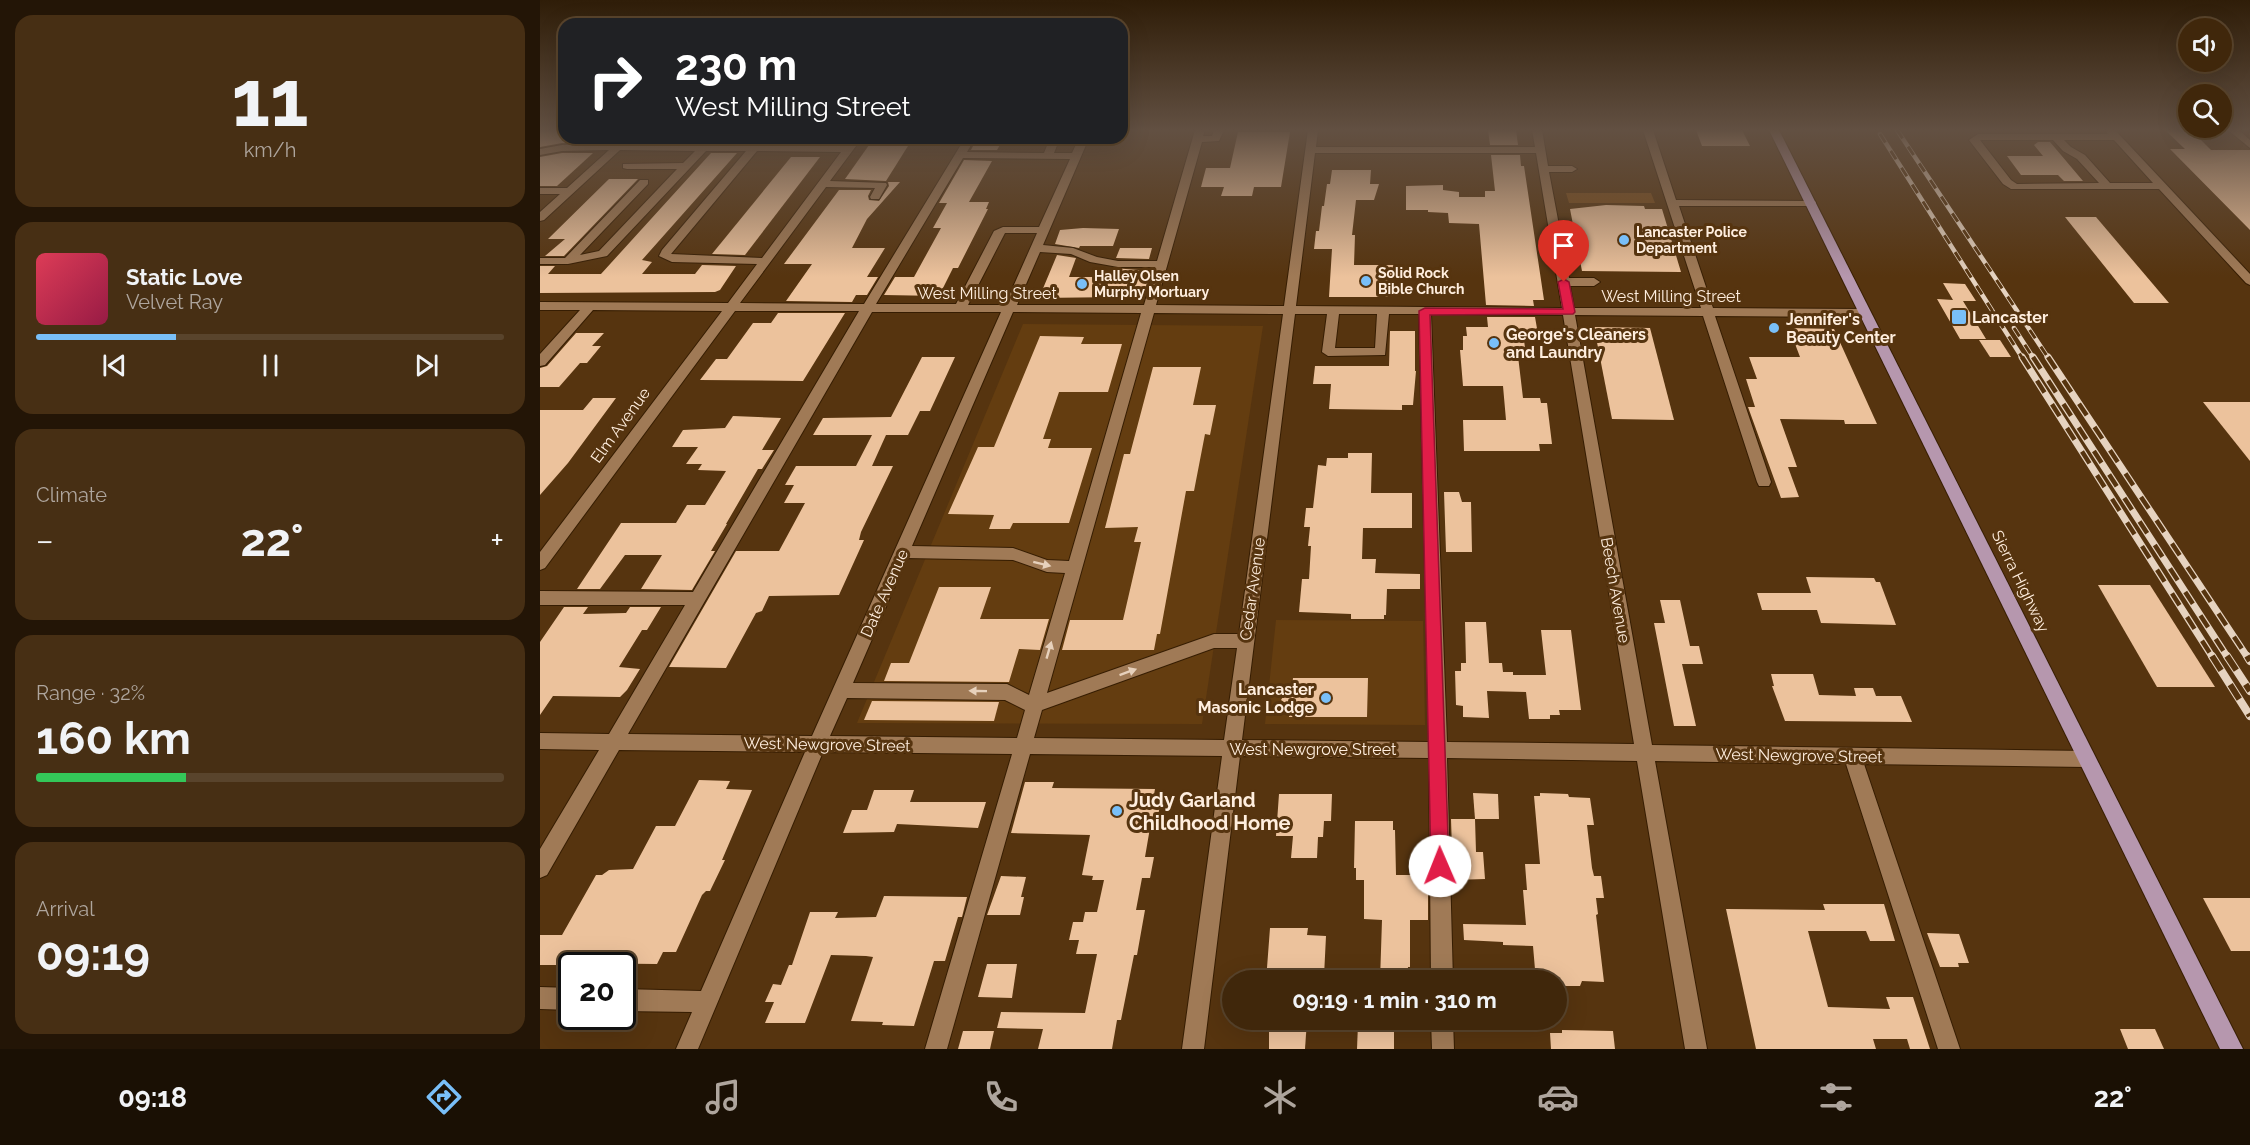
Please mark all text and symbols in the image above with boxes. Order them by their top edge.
map controls [2178,18,2232,138]
button: sound [2178,18,2232,72]
text: 230 m [675,41,797,90]
icon: right [576,42,654,120]
text: 11 [231,53,309,144]
button: search [2178,84,2232,138]
text: West Milling Street [675,91,911,122]
text: km/h [244,138,296,162]
pin [1538,220,1589,282]
place label: Lancaster Police Department [1636,224,1748,256]
icon: arrive [1547,229,1580,262]
marker: Lancaster Police Department [1617,233,1631,247]
text: Static Love [126,264,243,290]
place label: Solid Rock Bible Church [1378,265,1465,297]
place label: Halley Olsen Murphy Mortuary [1094,268,1209,300]
marker: Solid Rock Bible Church [1359,274,1373,288]
marker: Halley Olsen Murphy Mortuary [1075,277,1089,291]
street label: West Milling Street [917,284,1057,303]
street label: West Milling Street [1601,287,1741,306]
text: Velvet Ray [126,290,223,314]
marker: Lancaster [1950,308,1968,326]
place label: Lancaster [1972,308,2048,327]
place label: Jennifer's Beauty Center [1786,310,1896,347]
marker: Jennifer's Beauty Center [1767,321,1781,335]
place label: George's Cleaners and Laundry [1506,325,1646,362]
marker: George's Cleaners and Laundry [1487,336,1501,350]
icon: previous [98,349,131,382]
icon: pause [254,349,287,382]
icon: next [410,349,443,382]
street label: Elm Avenue [587,384,654,467]
text: Climate [36,483,107,507]
text: 22° [240,514,304,567]
text: − [36,521,54,560]
text: + [490,521,504,560]
street label: Sierra Highway [1988,527,2054,635]
street label: Cedar Avenue [1236,536,1269,642]
street label: Beech Avenue [1597,536,1634,645]
street label: Date Avenue [857,546,912,640]
one-way arrow [1033,559,1052,569]
one-way arrow [1045,641,1055,659]
one-way arrow [1119,667,1137,676]
place label: Lancaster Masonic Lodge [1198,680,1314,717]
text: Range · 32% [36,681,145,705]
one-way arrow [969,686,988,696]
marker: Lancaster Masonic Lodge [1319,691,1333,705]
text: 160 km [36,712,191,765]
street label: West Newgrove Street [743,734,911,755]
street label: West Newgrove Street [1230,740,1397,759]
street label: West Newgrove Street [1715,745,1883,766]
place label: Judy Garland Childhood Home [1129,788,1291,835]
marker: Judy Garland Childhood Home [1110,804,1124,818]
position arrow [1408,834,1472,898]
text: Arrival [36,897,95,921]
text: 09:19 [36,928,150,981]
speed limit sign: 20 [558,952,636,1030]
text: 09:19 · 1 min · 310 m [1292,987,1497,1013]
icon: directions [423,1076,465,1118]
icon: music [702,1076,744,1118]
icon: phone [980,1076,1022,1118]
icon: climate [1259,1076,1301,1118]
icon: car [1537,1076,1579,1118]
icon: filters [1815,1076,1857,1118]
text: 09:18 [118,1082,187,1113]
text: 22° [2094,1082,2132,1113]

